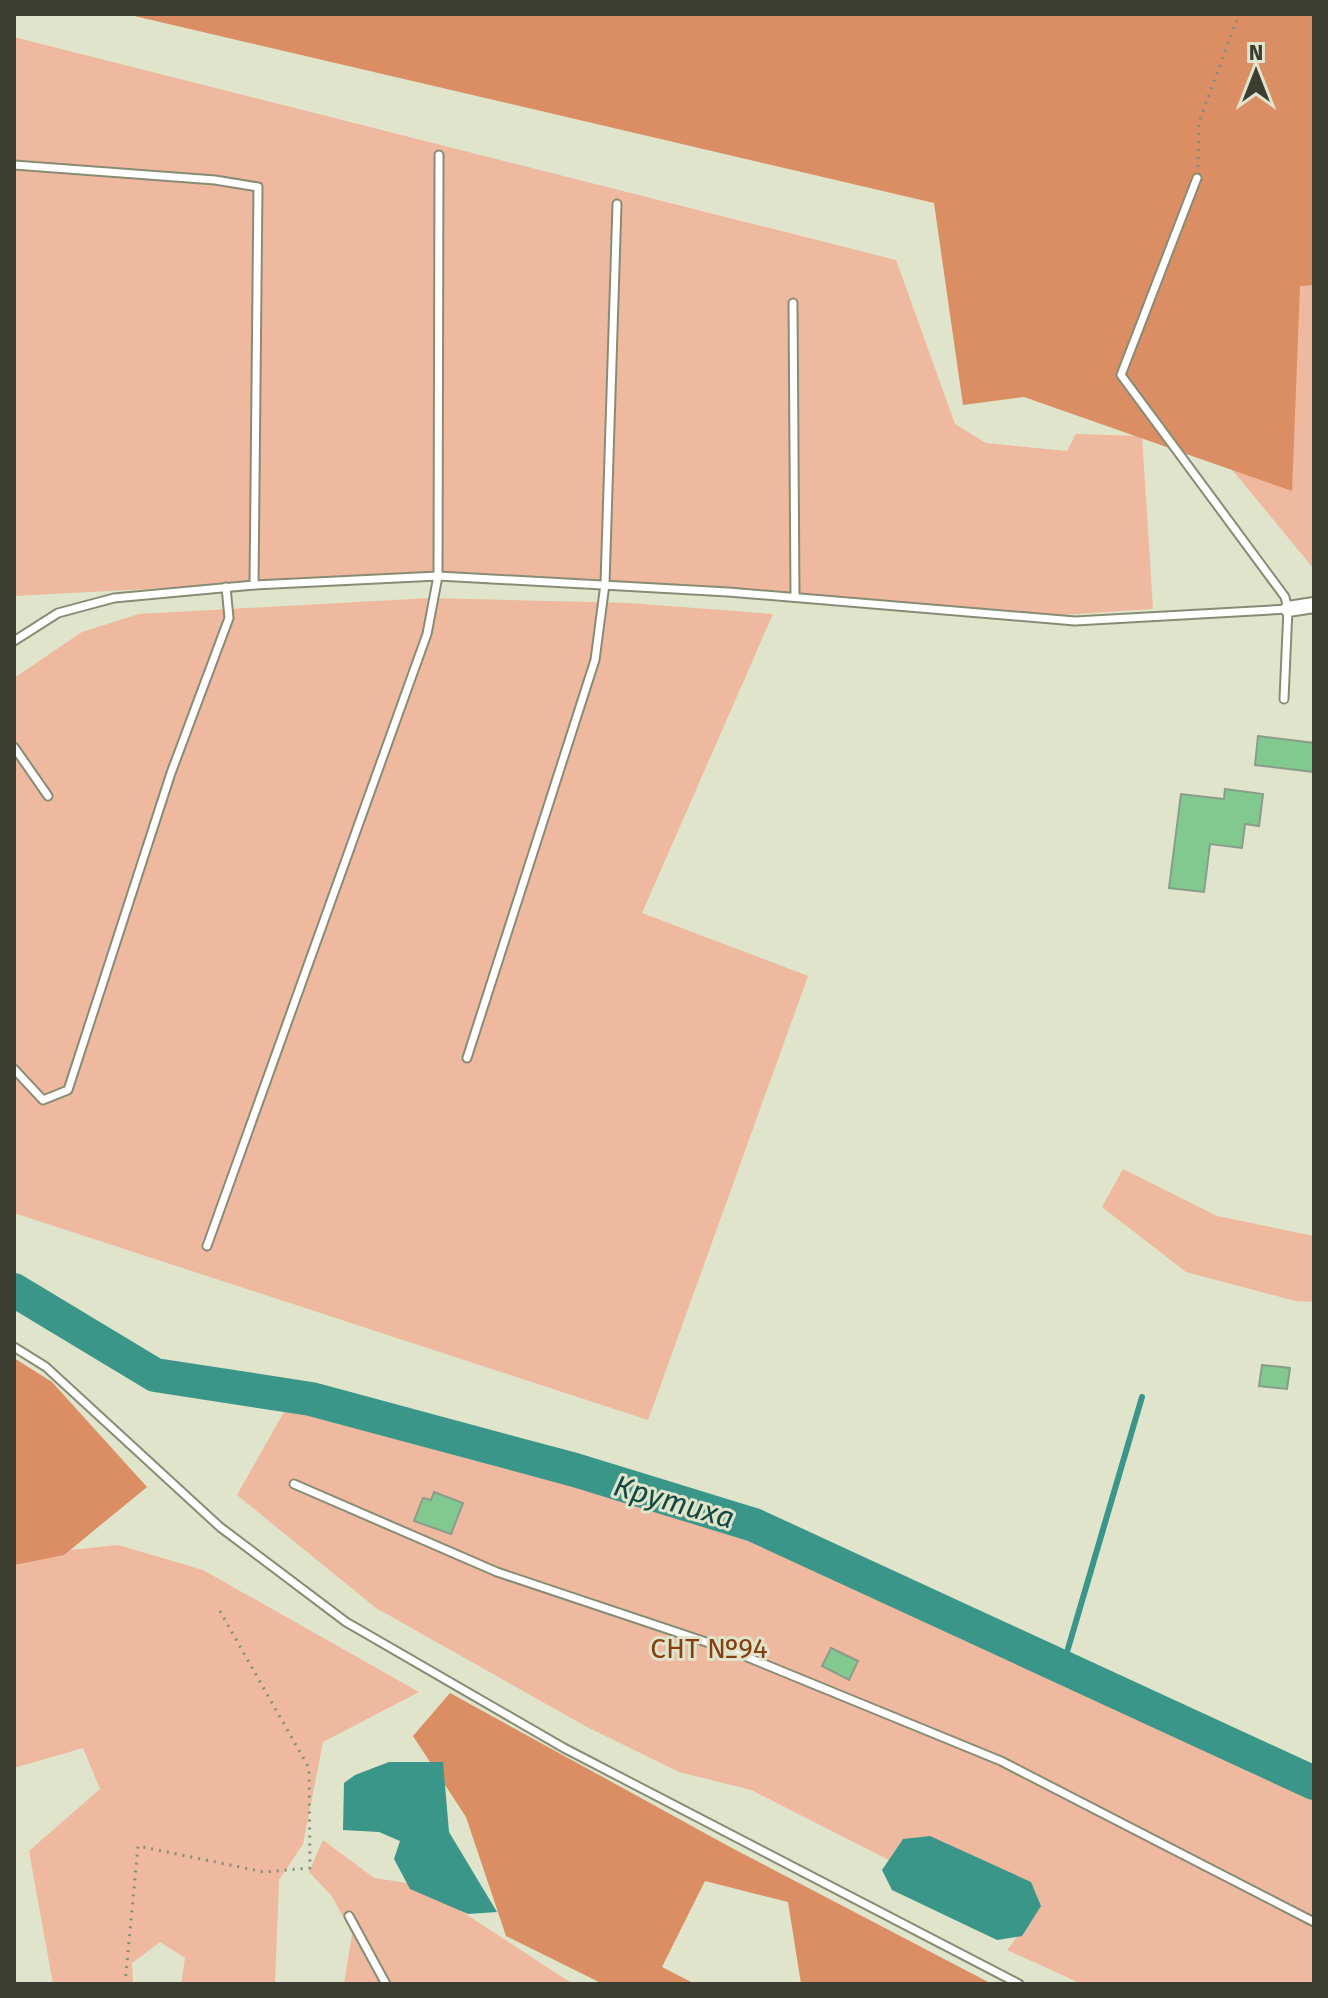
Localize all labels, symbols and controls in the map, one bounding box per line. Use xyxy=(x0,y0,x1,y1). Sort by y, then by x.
north arrow xyxy=(1216,32,1296,112)
text: N xyxy=(1249,39,1263,66)
water label: Крутиха xyxy=(610,1468,738,1536)
park label: СНТ №94 xyxy=(650,1632,768,1665)

